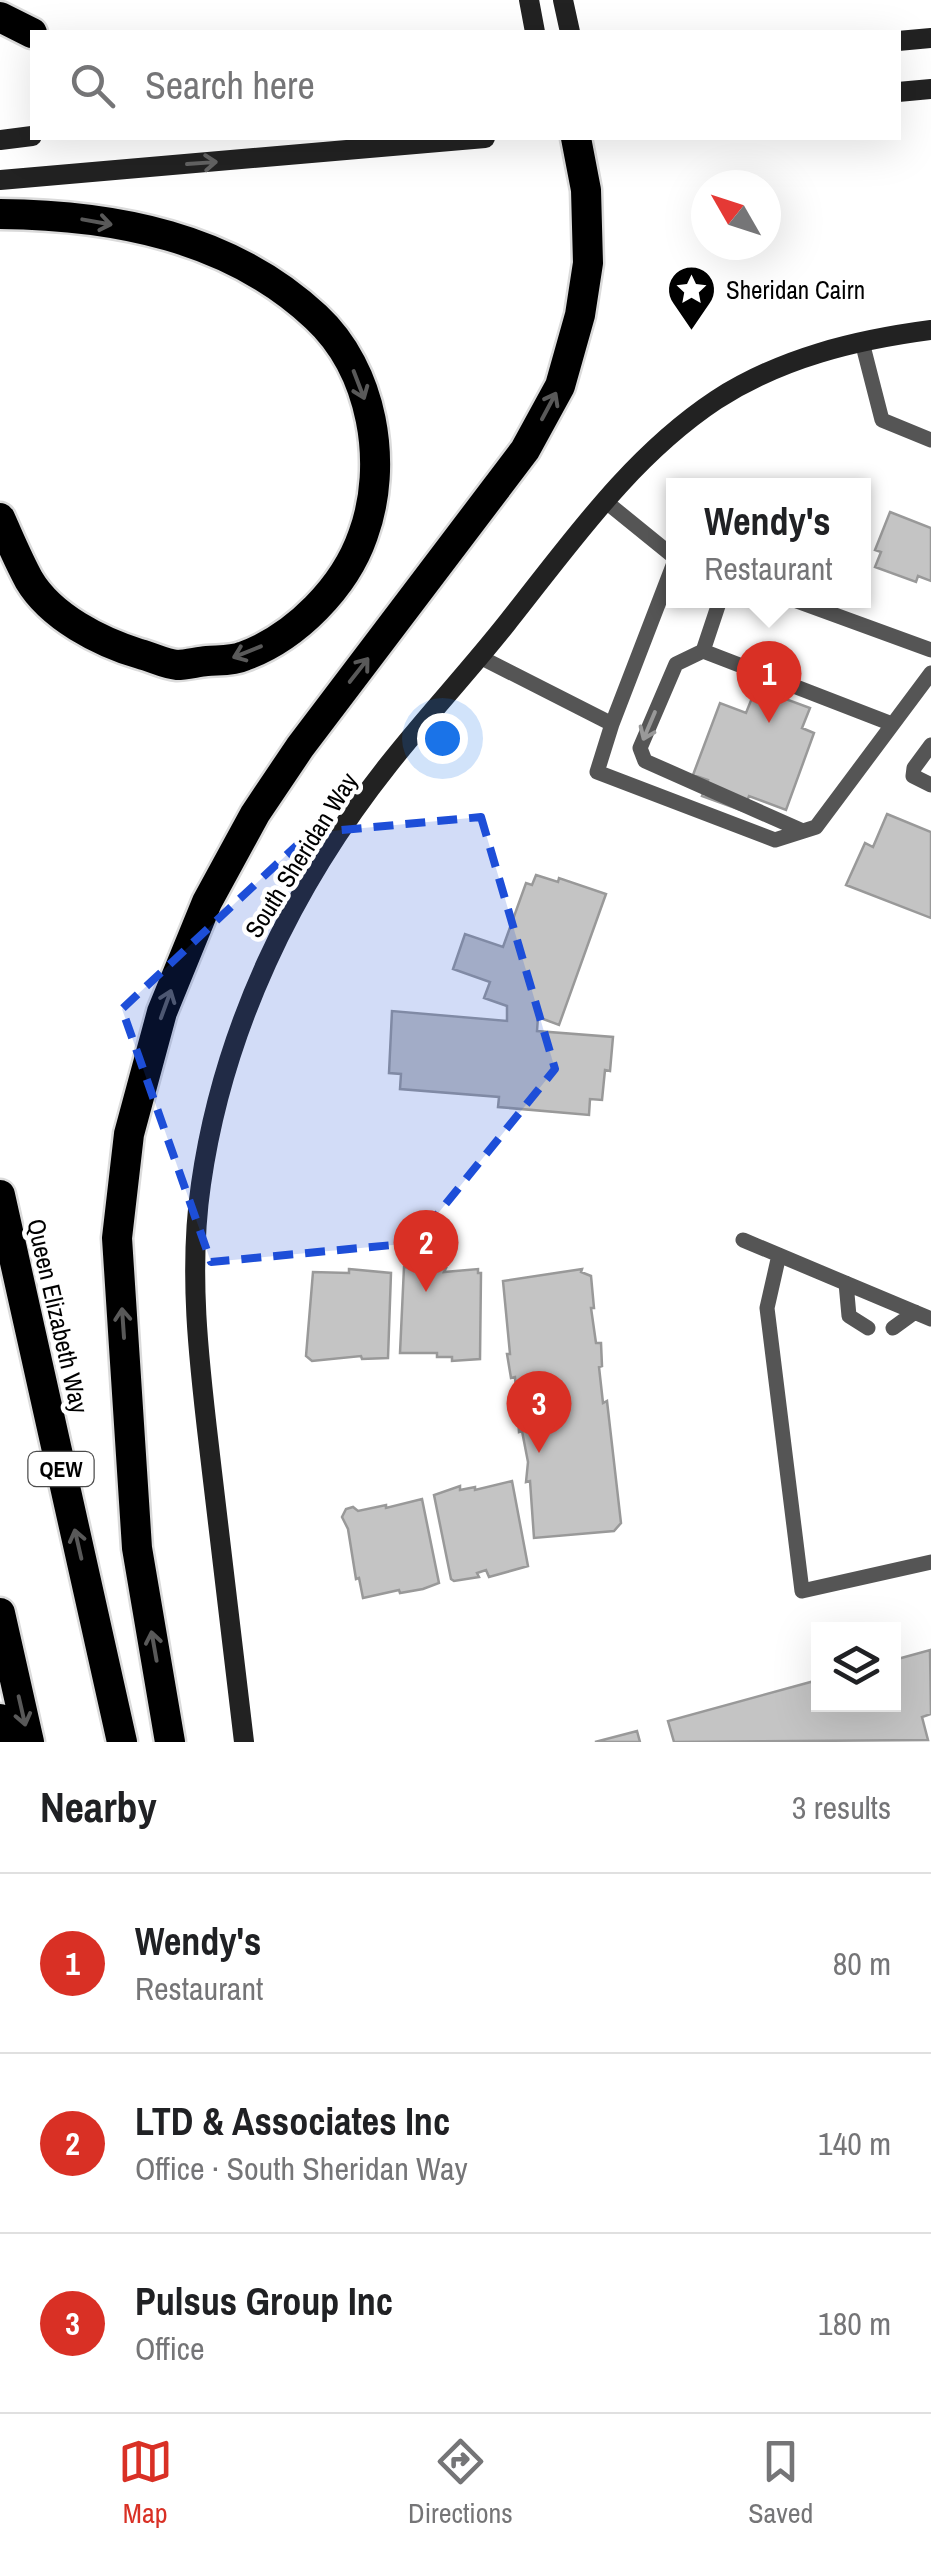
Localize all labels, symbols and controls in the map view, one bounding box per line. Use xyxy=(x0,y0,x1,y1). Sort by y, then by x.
search box xyxy=(30,30,901,140)
icon: search xyxy=(65,58,120,113)
text: Search here xyxy=(145,60,315,111)
one-way arrow xyxy=(185,153,217,172)
north arrow xyxy=(691,170,781,260)
one-way arrow xyxy=(80,213,113,232)
place icon: Sheridan Cairn xyxy=(665,264,717,332)
place label: Sheridan Cairn xyxy=(726,273,865,307)
one-way arrow xyxy=(351,369,369,400)
one-way arrow xyxy=(539,392,559,422)
popup xyxy=(666,478,871,608)
text: Wendy's xyxy=(704,496,831,547)
text: Restaurant xyxy=(704,547,833,590)
pin: 1 xyxy=(736,640,802,723)
one-way arrow xyxy=(232,645,263,663)
one-way arrow xyxy=(349,657,370,684)
one-way arrow xyxy=(639,710,657,741)
your location xyxy=(417,713,468,764)
street label: South Sheridan Way xyxy=(237,765,366,944)
one-way arrow xyxy=(158,989,176,1020)
pin: 2 xyxy=(394,1210,458,1292)
street label: Queen Elizabeth Way xyxy=(19,1215,97,1417)
one-way arrow xyxy=(113,1307,132,1339)
pin: 3 xyxy=(506,1370,572,1453)
road number: QEW xyxy=(28,1452,94,1486)
one-way arrow xyxy=(68,1529,86,1561)
map controls xyxy=(811,1622,901,1712)
button: layers xyxy=(811,1622,901,1712)
one-way arrow xyxy=(144,1630,163,1663)
one-way arrow xyxy=(14,1695,32,1727)
text: Nearby xyxy=(40,1779,157,1835)
text: 3 results xyxy=(792,1786,891,1829)
text: Wendy's xyxy=(135,1916,261,1967)
text: 1 xyxy=(65,1942,80,1985)
text: 80 m xyxy=(833,1942,891,1985)
text: Restaurant xyxy=(135,1967,263,2010)
text: LTD & Associates Inc xyxy=(135,2096,450,2147)
text: 2 xyxy=(65,2122,80,2165)
text: 140 m xyxy=(818,2122,891,2165)
text: Office · South Sheridan Way xyxy=(135,2147,468,2190)
text: Pulsus Group Inc xyxy=(135,2276,393,2327)
text: 3 xyxy=(65,2302,80,2345)
text: 180 m xyxy=(818,2302,891,2345)
text: Office xyxy=(135,2327,205,2370)
tab: Map xyxy=(118,2434,173,2532)
tab: Directions xyxy=(408,2434,513,2532)
tab: Saved xyxy=(748,2434,813,2532)

